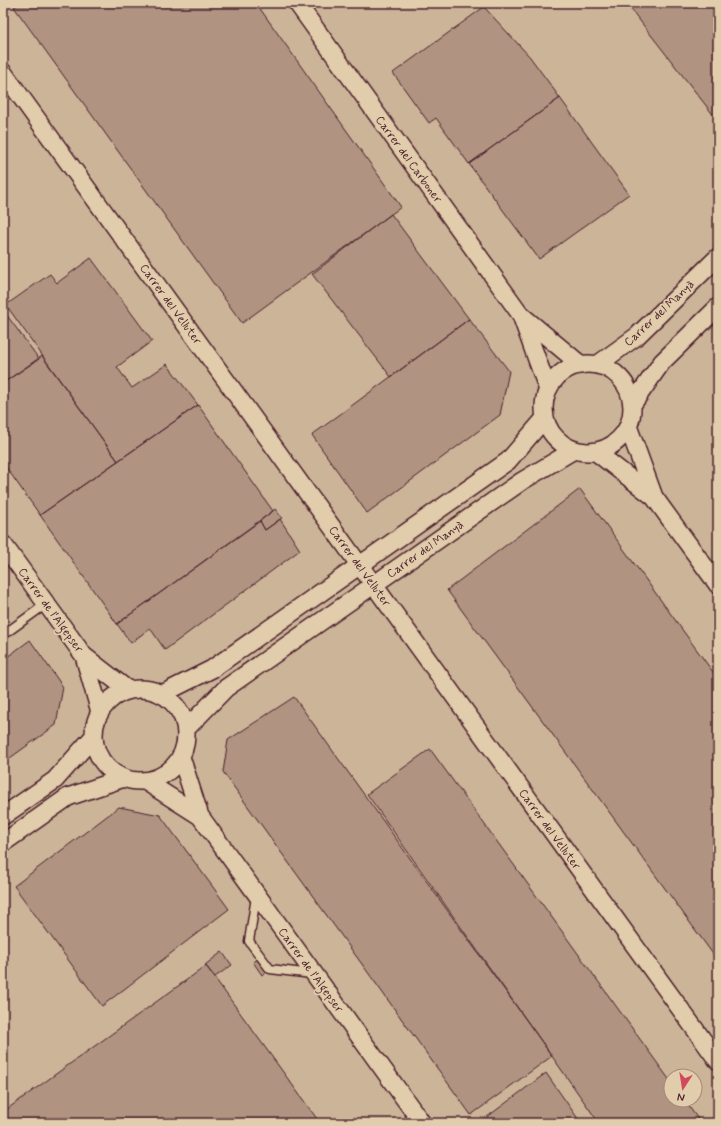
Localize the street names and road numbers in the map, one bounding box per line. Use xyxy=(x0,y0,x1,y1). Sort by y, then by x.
street label: Carrer del Carboner xyxy=(371,113,445,206)
street label: Carrer del Velluter xyxy=(135,261,205,348)
street label: Carrer del Manyà xyxy=(621,277,699,351)
street label: Carrer del Manyà xyxy=(384,517,468,582)
street label: Carrer del Velluter xyxy=(324,523,394,610)
street label: Carrer de l'Algepser xyxy=(13,565,86,657)
street label: Carrer del Velluter xyxy=(514,786,584,873)
street label: Carrer de l'Algepser xyxy=(273,925,346,1017)

